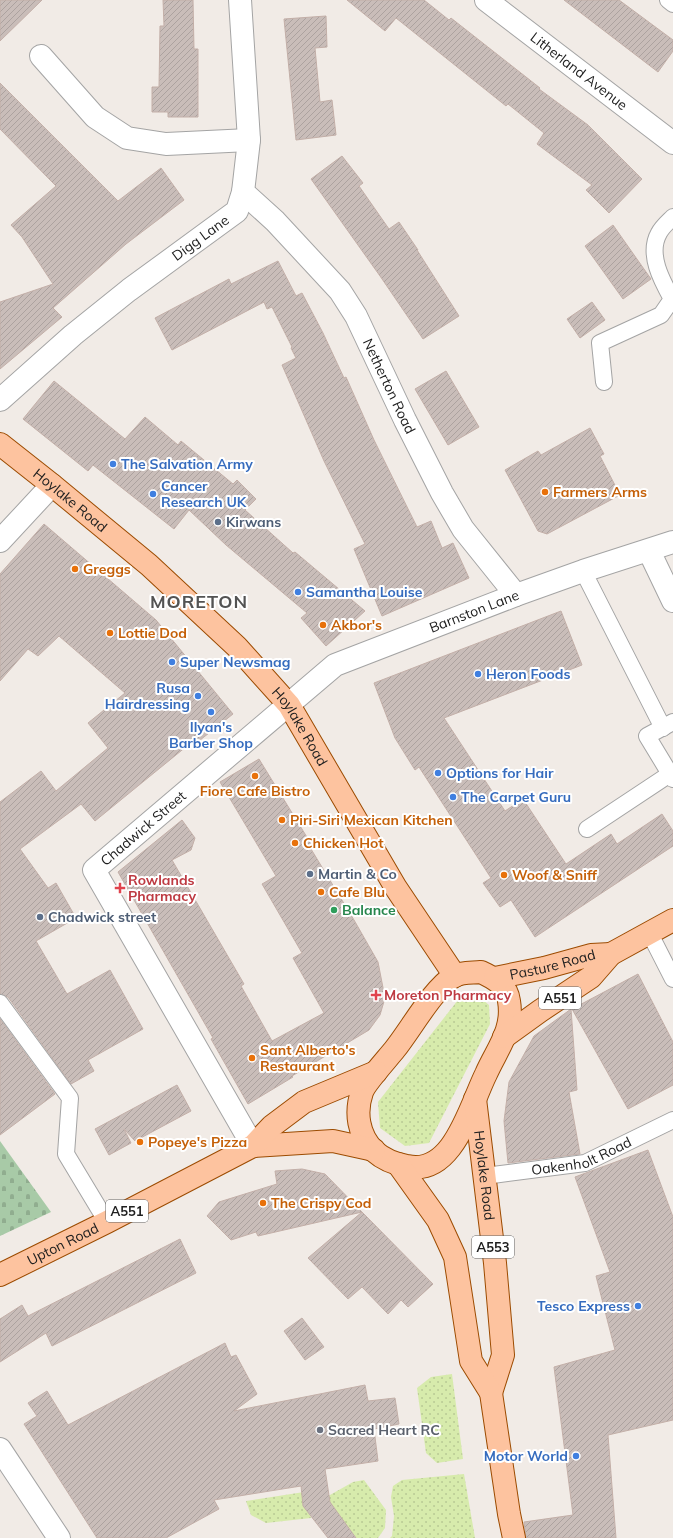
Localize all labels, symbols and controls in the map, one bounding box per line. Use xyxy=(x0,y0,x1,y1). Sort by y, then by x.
street label: Litherland Avenue xyxy=(527,28,631,114)
street label: Digg Lane xyxy=(168,211,232,265)
street label: Netherton Road xyxy=(359,336,420,437)
place label: The Salvation Army xyxy=(121,455,253,473)
marker: The Salvation Army xyxy=(108,459,118,469)
street label: Hoylake Road xyxy=(30,465,111,536)
place label: Cancer Research UK xyxy=(161,477,247,511)
place label: Farmers Arms xyxy=(553,483,647,501)
marker: Farmers Arms xyxy=(540,487,550,497)
marker: Cancer Research UK xyxy=(148,489,158,499)
place label: Kirwans xyxy=(226,513,281,531)
marker: Kirwans xyxy=(213,517,223,527)
place label: Greggs xyxy=(83,560,131,578)
marker: Greggs xyxy=(70,564,80,574)
place label: Samantha Louise xyxy=(306,583,423,601)
street label: Barnston Lane xyxy=(427,586,521,637)
marker: Samantha Louise xyxy=(293,587,303,597)
district label: MORETON xyxy=(150,590,248,613)
place label: Akbor's xyxy=(331,616,382,634)
marker: Akbor's xyxy=(318,620,328,630)
place label: Lottie Dod xyxy=(118,624,187,642)
marker: Lottie Dod xyxy=(105,628,115,638)
place label: Super Newsmag xyxy=(180,653,290,671)
marker: Super Newsmag xyxy=(167,657,177,667)
place label: Heron Foods xyxy=(486,665,571,683)
marker: Heron Foods xyxy=(473,669,483,679)
place label: Rusa Hairdressing xyxy=(105,679,190,713)
street label: Hoylake Road xyxy=(268,683,332,769)
marker: Rusa Hairdressing xyxy=(193,691,203,701)
marker: Ilyan's Barber Shop xyxy=(206,707,216,717)
place label: Ilyan's Barber Shop xyxy=(169,718,253,752)
place label: Options for Hair xyxy=(446,764,554,782)
marker: Options for Hair xyxy=(433,768,443,778)
marker: Fiore Cafe Bistro xyxy=(250,771,260,781)
place label: Fiore Cafe Bistro xyxy=(200,782,310,800)
street label: Chadwick Street xyxy=(97,787,190,870)
place label: The Carpet Guru xyxy=(461,788,571,806)
marker: The Carpet Guru xyxy=(448,792,458,802)
place label: Piri-Siri Mexican Kitchen xyxy=(290,811,453,829)
marker: Piri-Siri Mexican Kitchen xyxy=(277,815,287,825)
place label: Chicken Hot xyxy=(303,834,384,852)
marker: Chicken Hot xyxy=(290,838,300,848)
place label: Martin & Co xyxy=(318,865,397,883)
place label: Woof & Sniff xyxy=(512,866,598,884)
marker: Martin & Co xyxy=(305,869,315,879)
marker: Woof & Sniff xyxy=(499,870,509,880)
place label: Rowlands Pharmacy xyxy=(128,871,196,905)
marker: Rowlands Pharmacy xyxy=(115,883,125,893)
place label: Cafe Blu xyxy=(329,883,385,901)
marker: Cafe Blu xyxy=(316,887,326,897)
place label: Balance xyxy=(342,901,396,919)
marker: Balance xyxy=(329,905,339,915)
place label: Chadwick street xyxy=(48,908,157,926)
marker: Chadwick street xyxy=(35,912,45,922)
street label: Pasture Road xyxy=(508,945,597,984)
place label: Moreton Pharmacy xyxy=(384,986,512,1004)
road number: A551 xyxy=(539,987,581,1009)
marker: Moreton Pharmacy xyxy=(371,990,381,1000)
place label: Sant Alberto's Restaurant xyxy=(260,1041,356,1075)
marker: Sant Alberto's Restaurant xyxy=(247,1053,257,1063)
street label: Hoylake Road xyxy=(470,1129,499,1221)
place label: Popeye's Pizza xyxy=(148,1133,247,1151)
street label: Oakenholt Road xyxy=(530,1133,634,1179)
marker: Popeye's Pizza xyxy=(135,1137,145,1147)
place label: The Crispy Cod xyxy=(271,1194,371,1212)
marker: The Crispy Cod xyxy=(258,1198,268,1208)
road number: A551 xyxy=(106,1200,148,1222)
street label: Upton Road xyxy=(24,1219,102,1269)
road number: A553 xyxy=(472,1236,514,1258)
place label: Tesco Express xyxy=(537,1297,630,1315)
marker: Tesco Express xyxy=(633,1301,643,1311)
place label: Sacred Heart RC xyxy=(328,1421,440,1439)
marker: Sacred Heart RC xyxy=(315,1425,325,1435)
place label: Motor World xyxy=(484,1447,568,1465)
marker: Motor World xyxy=(571,1451,581,1461)

